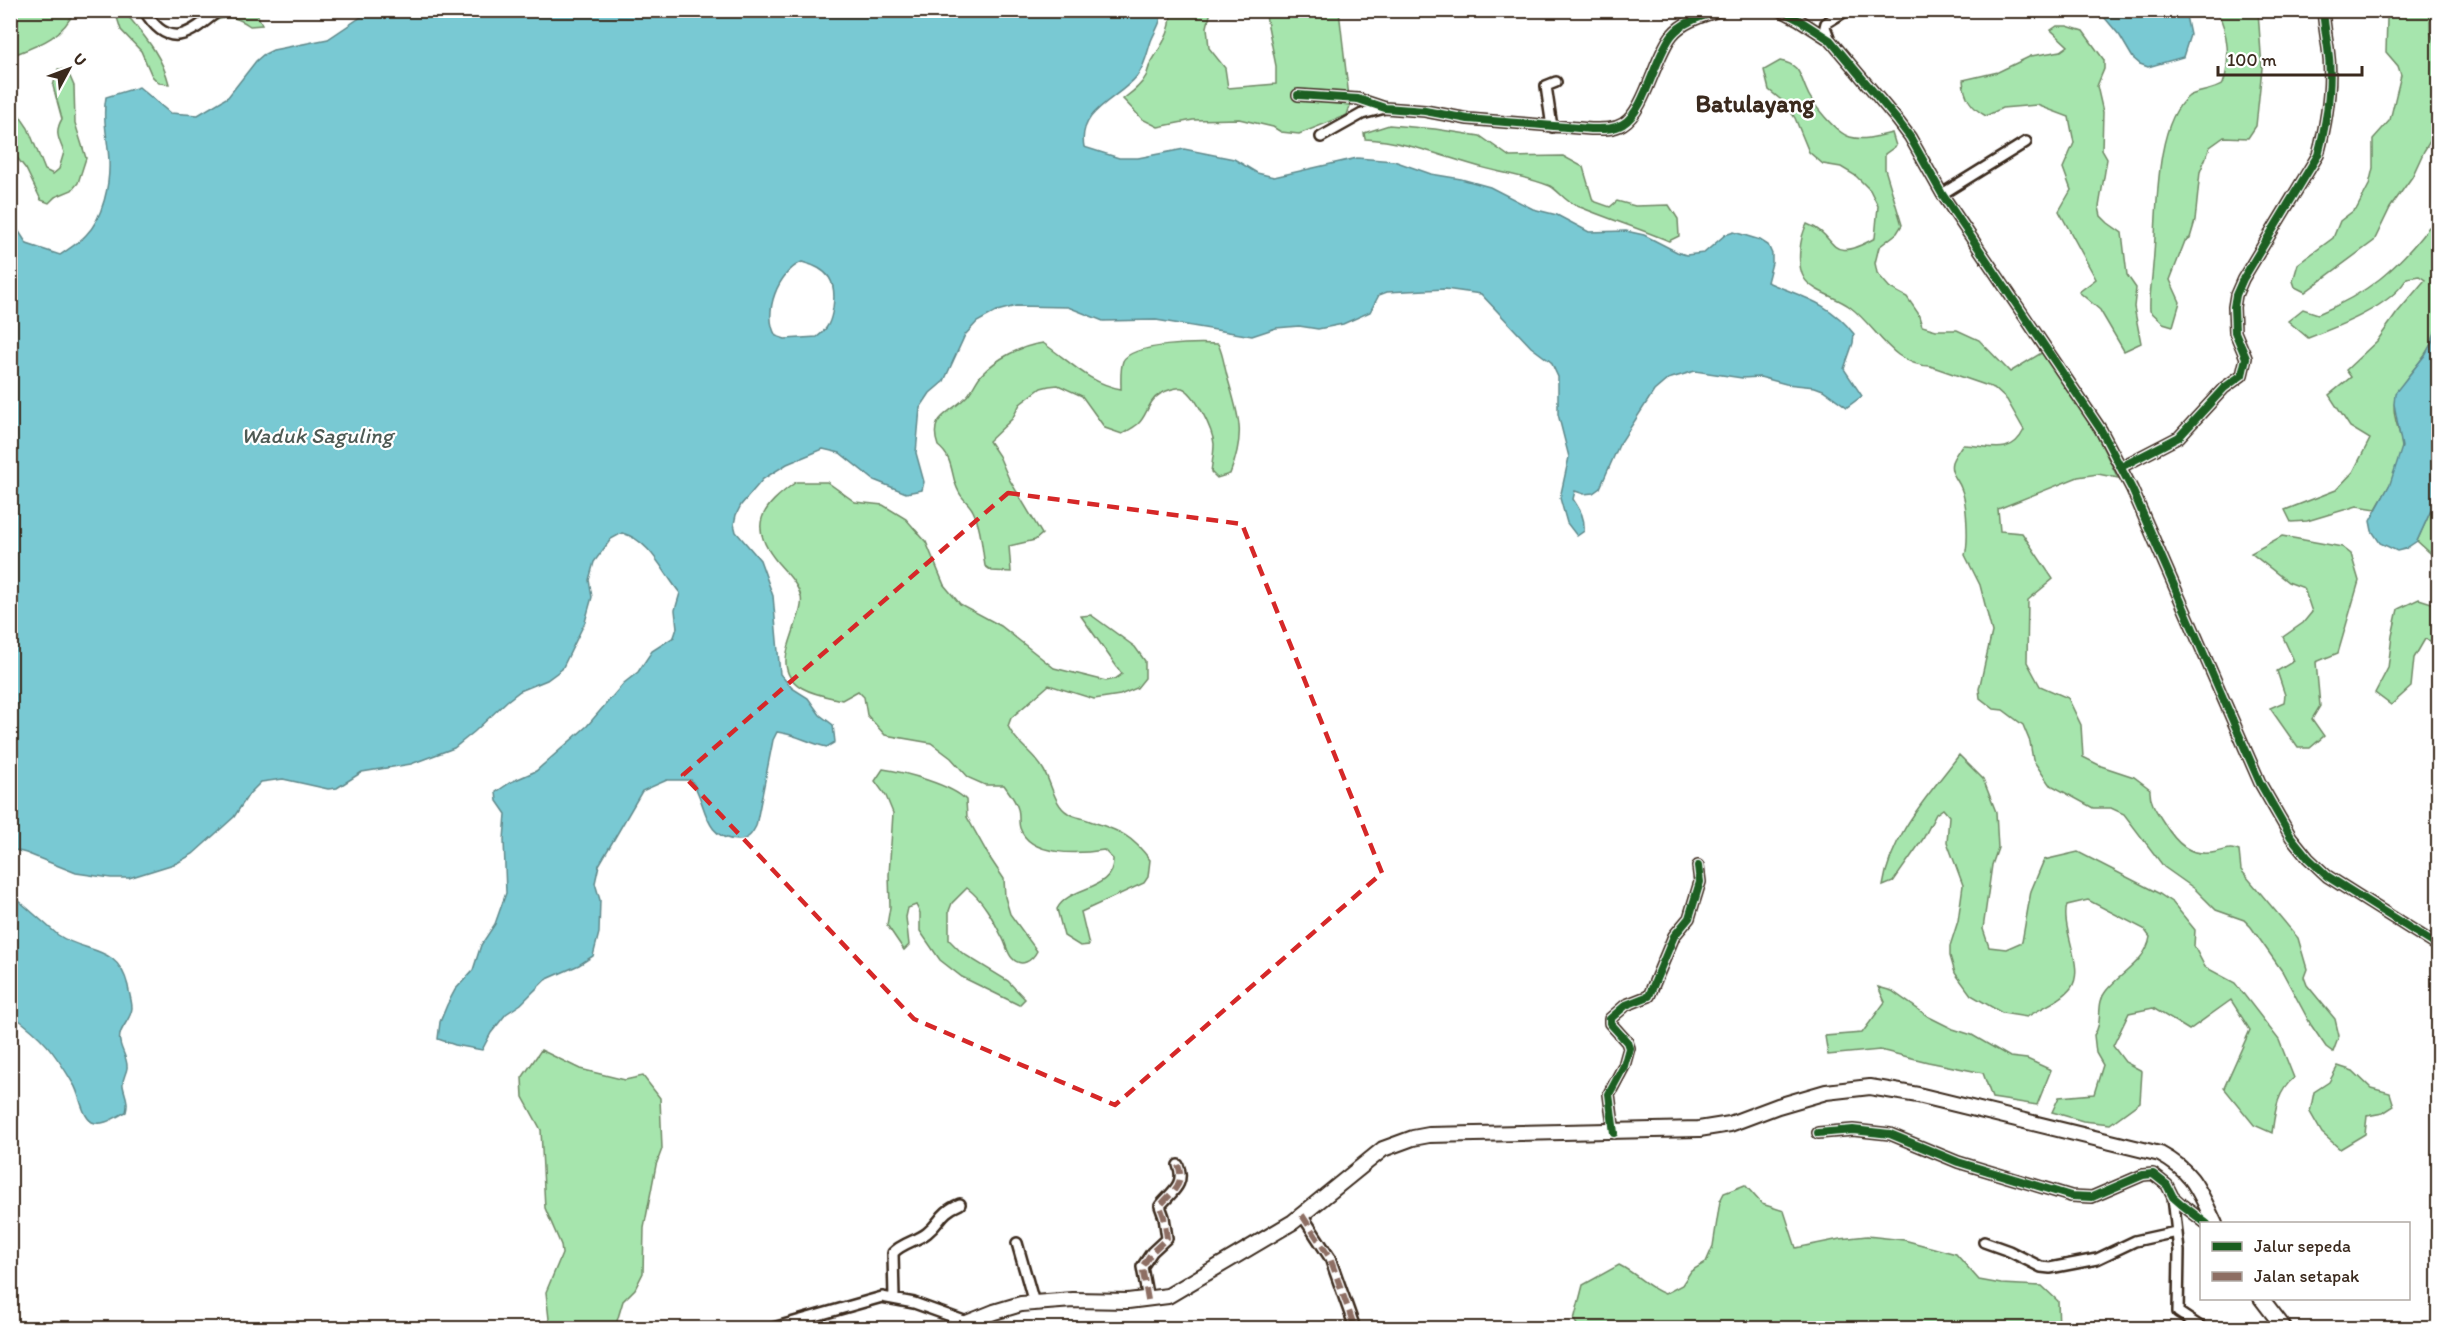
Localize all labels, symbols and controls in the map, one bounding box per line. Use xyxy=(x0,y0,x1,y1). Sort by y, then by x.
north arrow xyxy=(39,39,99,99)
scale bar xyxy=(2218,39,2362,77)
text: U xyxy=(69,49,91,70)
text: 100 m xyxy=(2227,49,2277,71)
district label: Batulayang xyxy=(1696,89,1815,119)
water label: Waduk Saguling xyxy=(241,422,396,449)
legend xyxy=(2200,1222,2410,1300)
text: Jalur sepeda xyxy=(2254,1235,2351,1257)
text: Jalan setapak xyxy=(2254,1265,2360,1287)

